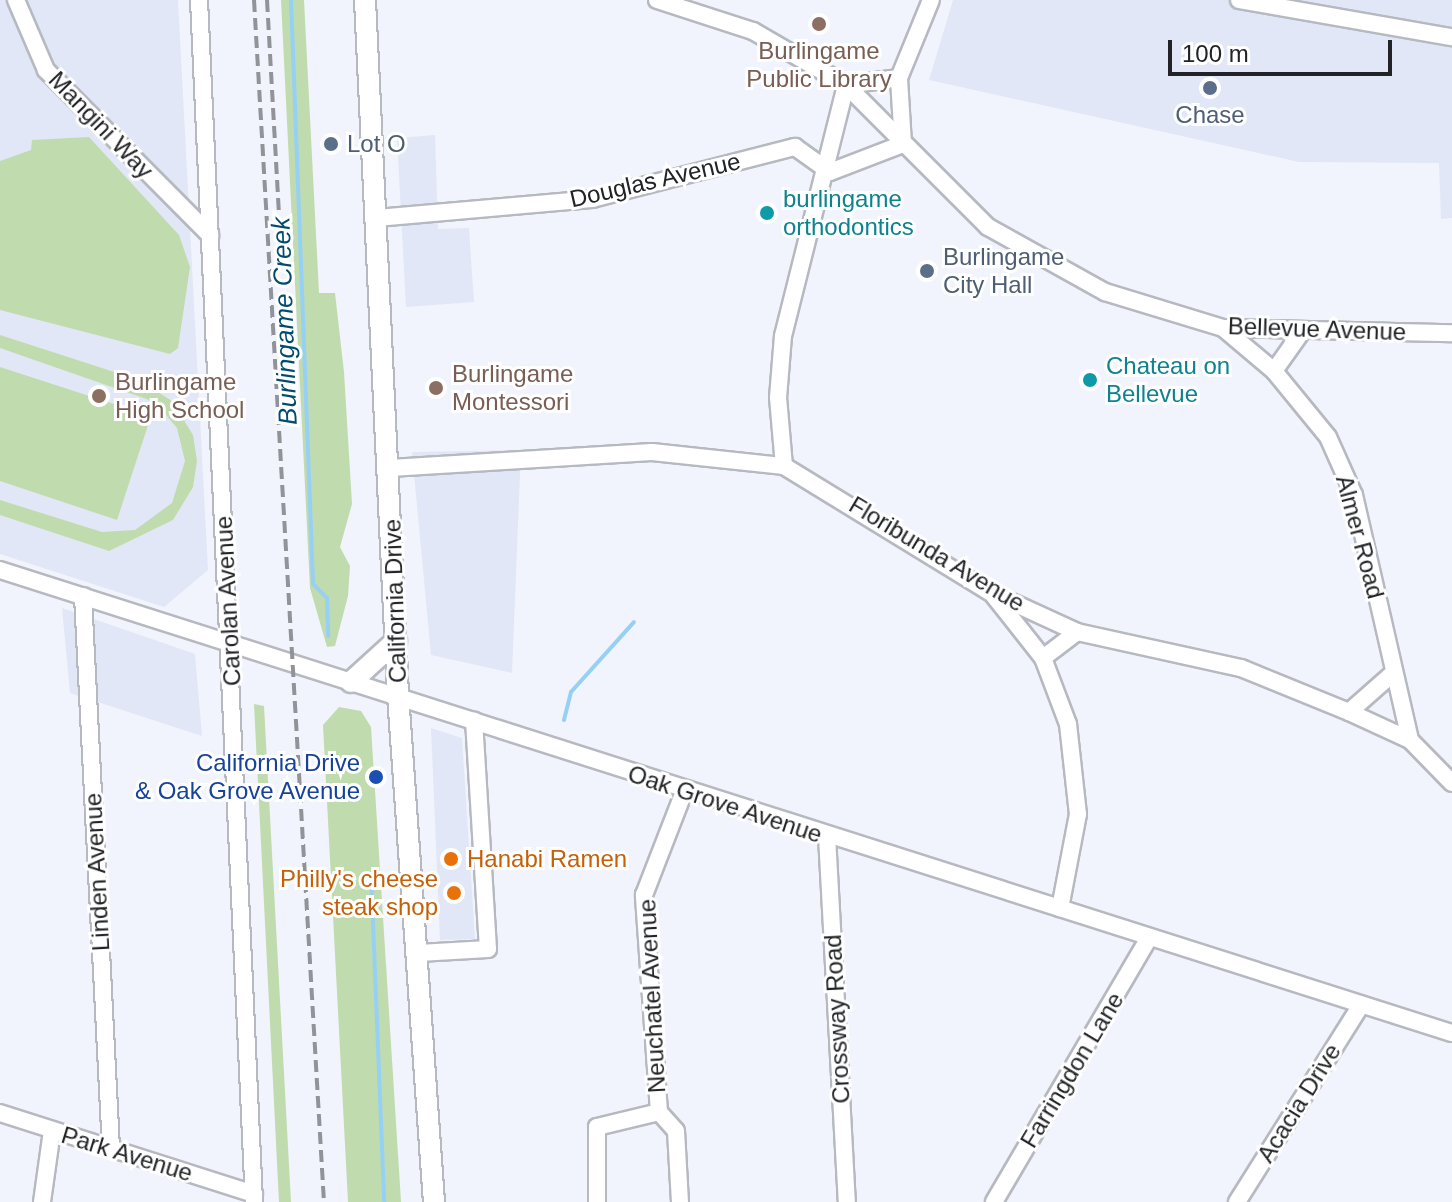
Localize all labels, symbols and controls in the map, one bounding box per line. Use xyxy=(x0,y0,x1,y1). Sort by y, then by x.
marker: Burlingame Public Library xyxy=(810,15,828,33)
scale bar xyxy=(1172,24,1396,74)
place label: Burlingame Public Library xyxy=(746,37,892,93)
text: 100 m xyxy=(1182,40,1249,67)
street label: Mangini Way xyxy=(43,65,159,185)
marker: Chase xyxy=(1201,79,1219,97)
place label: Chase xyxy=(1175,101,1245,129)
place label: Lot O xyxy=(347,130,406,158)
marker: Lot O xyxy=(322,135,340,153)
street label: Douglas Avenue xyxy=(566,146,744,214)
place label: burlingame orthodontics xyxy=(783,185,914,241)
marker: burlingame orthodontics xyxy=(758,204,776,222)
water label: Burlingame Creek xyxy=(266,216,304,426)
place label: Burlingame City Hall xyxy=(943,243,1064,299)
marker: Burlingame City Hall xyxy=(918,262,936,280)
street label: Bellevue Avenue xyxy=(1227,311,1407,347)
place label: Chateau on Bellevue xyxy=(1106,352,1230,408)
place label: Burlingame Montessori xyxy=(452,360,573,416)
place label: Burlingame High School xyxy=(115,368,244,424)
marker: Chateau on Bellevue xyxy=(1081,371,1099,389)
marker: Burlingame Montessori xyxy=(427,379,445,397)
marker: Burlingame High School xyxy=(90,387,108,405)
street label: Almer Road xyxy=(1330,472,1390,602)
street label: Floribunda Avenue xyxy=(843,490,1031,618)
street label: Carolan Avenue xyxy=(209,515,247,687)
street label: California Drive xyxy=(378,519,412,683)
place label: California Drive & Oak Grove Avenue xyxy=(134,749,360,805)
street label: Oak Grove Avenue xyxy=(624,759,826,849)
marker: California Drive & Oak Grove Avenue xyxy=(367,768,385,786)
street label: Linden Avenue xyxy=(78,792,116,952)
place label: Hanabi Ramen xyxy=(467,845,627,873)
marker: Hanabi Ramen xyxy=(442,850,460,868)
place label: Philly's cheese steak shop xyxy=(280,865,438,921)
marker: Philly's cheese steak shop xyxy=(445,884,463,902)
street label: Neuchatel Avenue xyxy=(632,898,672,1094)
street label: Crossway Road xyxy=(818,934,856,1104)
street label: Farringdon Lane xyxy=(1014,987,1130,1153)
street label: Acacia Drive xyxy=(1251,1038,1347,1168)
street label: Park Avenue xyxy=(57,1120,197,1188)

